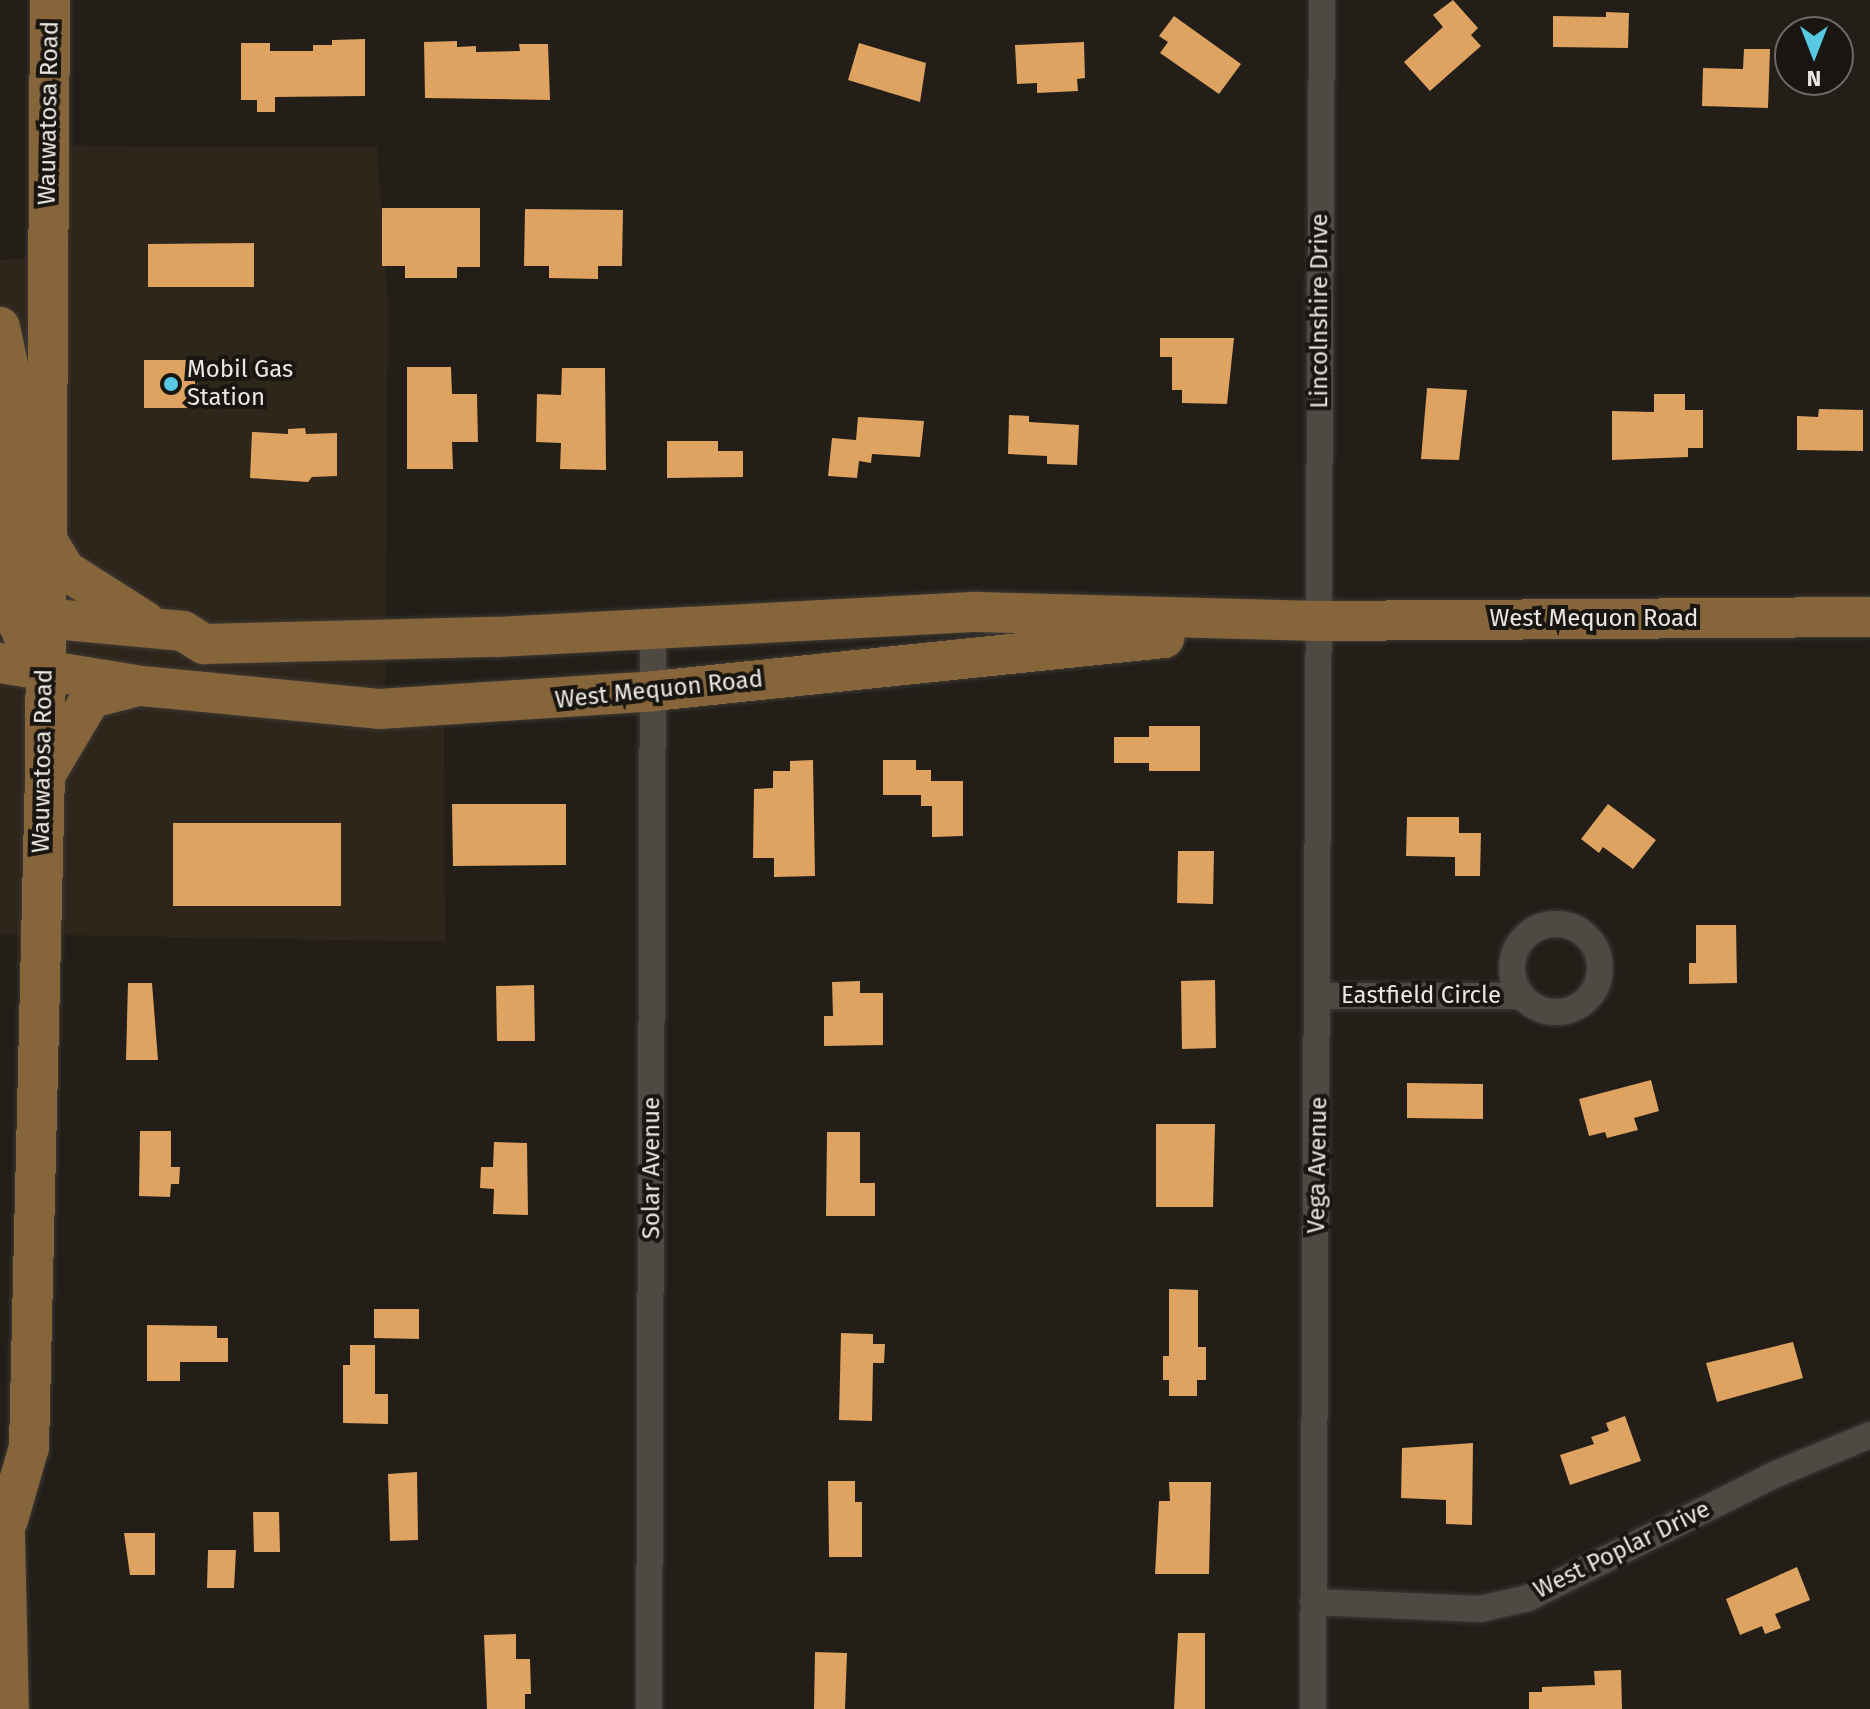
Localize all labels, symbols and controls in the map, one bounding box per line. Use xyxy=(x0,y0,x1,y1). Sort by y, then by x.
north arrow xyxy=(1774,16,1854,96)
street label: Wauwatosa Road xyxy=(33,21,65,205)
text: N xyxy=(1807,65,1821,92)
street label: Lincolnshire Drive xyxy=(1306,213,1334,409)
place label: Mobil Gas Station xyxy=(187,356,293,412)
marker: Mobil Gas Station xyxy=(162,375,180,393)
street label: West Mequon Road xyxy=(1490,605,1698,633)
street label: West Mequon Road xyxy=(554,665,764,715)
street label: Wauwatosa Road xyxy=(27,669,59,853)
street label: Eastfield Circle xyxy=(1341,982,1501,1010)
street label: Vega Avenue xyxy=(1302,1096,1334,1234)
street label: Solar Avenue xyxy=(638,1097,666,1239)
street label: West Poplar Drive xyxy=(1529,1495,1715,1605)

